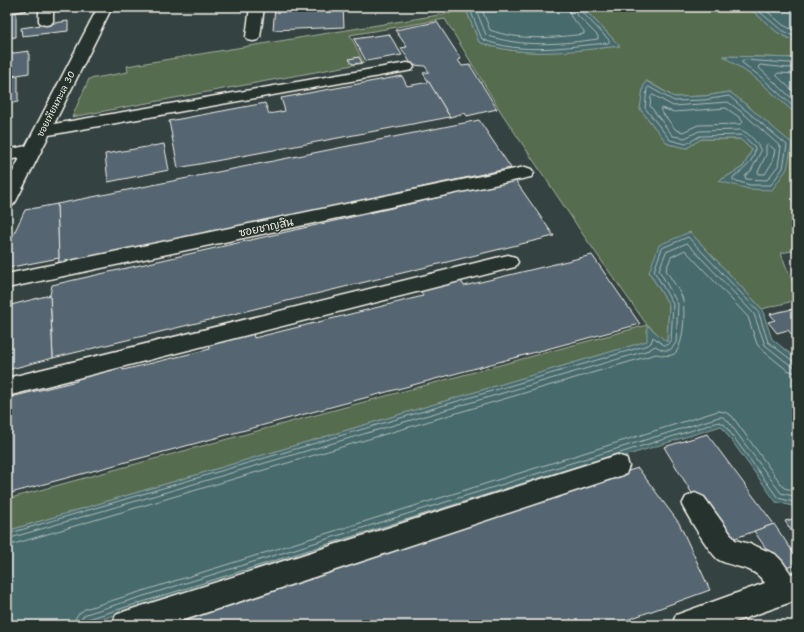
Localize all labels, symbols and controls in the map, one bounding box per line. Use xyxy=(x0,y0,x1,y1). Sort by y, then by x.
street label: ซอยเทียนทะเล 30 xyxy=(34,69,78,139)
street label: ซอยชาญสิน xyxy=(237,214,295,241)

